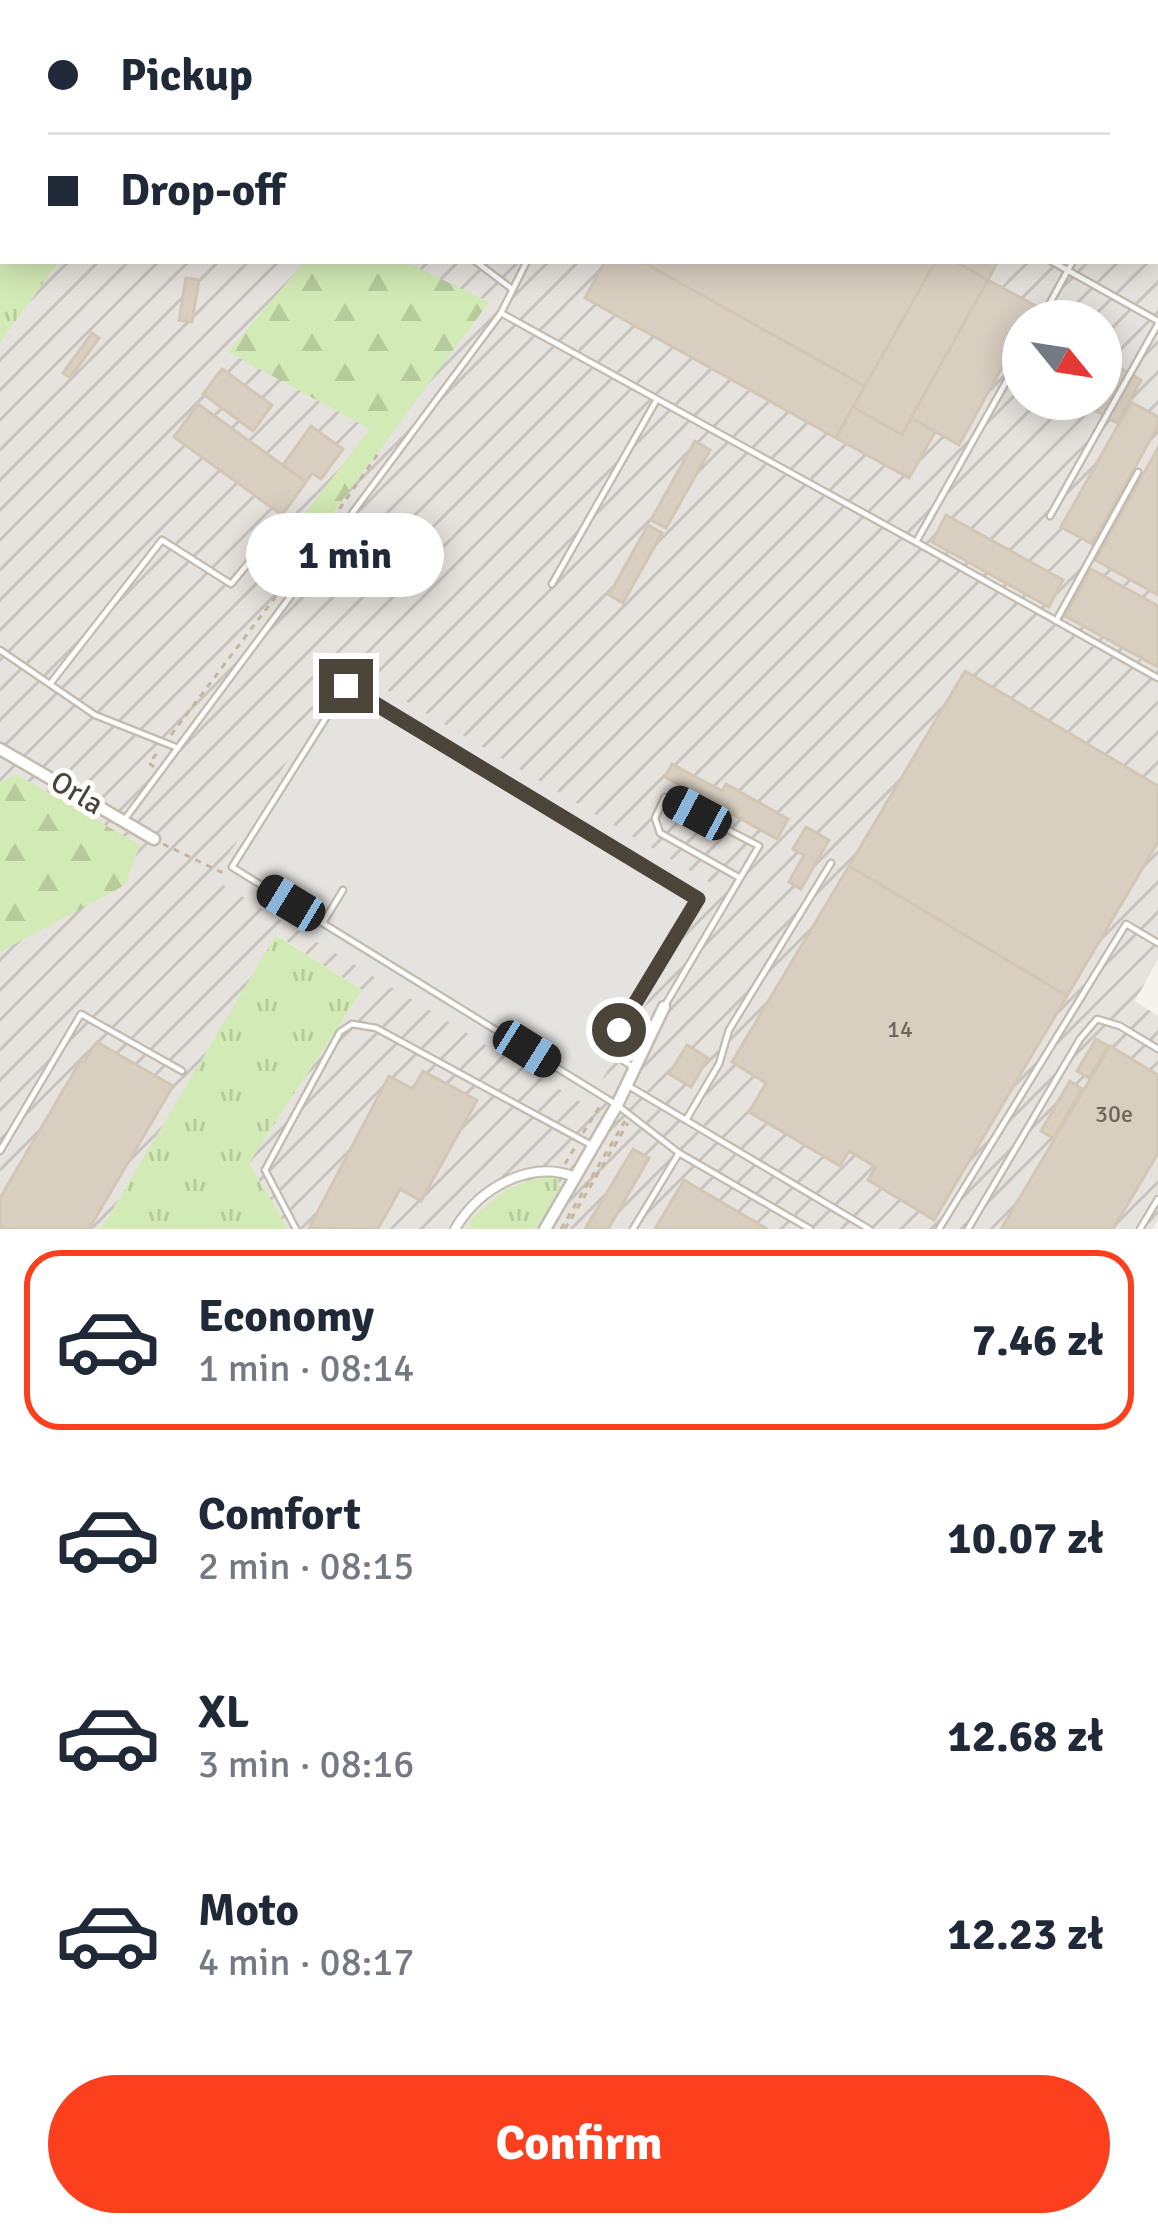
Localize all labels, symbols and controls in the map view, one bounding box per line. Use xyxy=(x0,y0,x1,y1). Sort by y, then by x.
text: Pickup xyxy=(120,48,253,103)
text: Drop-off xyxy=(120,163,285,218)
north arrow xyxy=(1002,300,1122,420)
map controls xyxy=(1002,300,1122,420)
callout: 1 min xyxy=(247,512,445,596)
text: 1 min xyxy=(298,531,392,579)
route end xyxy=(319,659,373,713)
street label: Orla xyxy=(44,763,110,823)
car xyxy=(657,780,737,846)
car xyxy=(251,869,331,937)
route start xyxy=(592,1003,646,1057)
house number: 14 xyxy=(887,1014,913,1044)
car xyxy=(487,1015,567,1083)
house number: 30e xyxy=(1095,1099,1133,1129)
icon: car xyxy=(54,1286,162,1394)
text: Economy xyxy=(198,1289,374,1344)
text: 7.46 zł xyxy=(972,1313,1104,1368)
text: 1 min · 08:14 xyxy=(198,1344,414,1392)
icon: car xyxy=(54,1484,162,1592)
text: Comfort xyxy=(198,1487,361,1542)
text: 10.07 zł xyxy=(947,1511,1104,1566)
text: 2 min · 08:15 xyxy=(198,1542,414,1590)
icon: car xyxy=(54,1682,162,1790)
text: XL xyxy=(198,1685,249,1740)
text: 12.68 zł xyxy=(947,1709,1104,1764)
text: 3 min · 08:16 xyxy=(198,1740,414,1788)
icon: car xyxy=(54,1880,162,1988)
text: Moto xyxy=(198,1883,299,1938)
text: 12.23 zł xyxy=(947,1907,1104,1962)
text: 4 min · 08:17 xyxy=(198,1938,414,1986)
button: Confirm xyxy=(48,2075,1110,2213)

